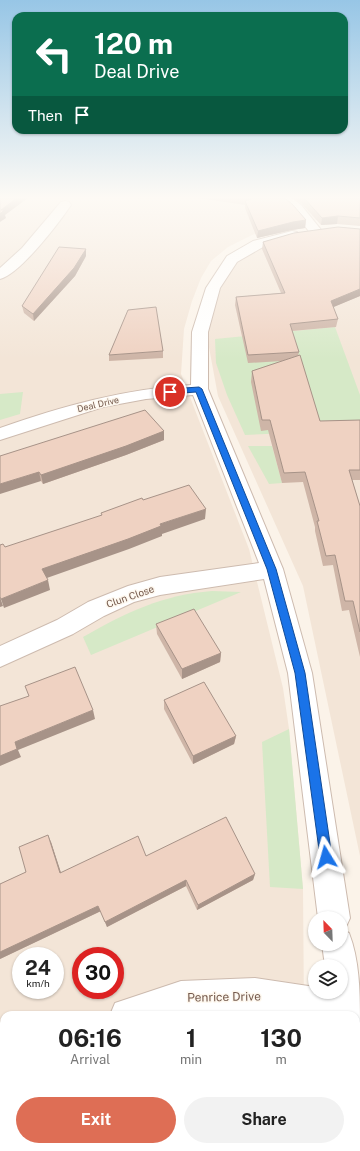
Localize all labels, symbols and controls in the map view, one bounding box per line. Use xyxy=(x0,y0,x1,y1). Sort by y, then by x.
text: 120 m xyxy=(94,27,173,60)
icon: left xyxy=(28,28,80,80)
text: Deal Drive xyxy=(94,61,179,82)
icon: arrive xyxy=(71,104,93,126)
text: Then xyxy=(28,107,63,124)
pin xyxy=(153,375,187,409)
icon: arrive xyxy=(159,381,181,403)
street label: Deal Drive xyxy=(76,394,120,414)
street label: Clun Close xyxy=(104,582,156,610)
position arrow xyxy=(305,836,347,878)
north arrow xyxy=(308,911,348,951)
map controls xyxy=(308,911,348,999)
speed limit sign: 30 xyxy=(72,947,124,999)
text: 24 xyxy=(25,956,51,980)
button: layers xyxy=(308,959,348,999)
text: km/h xyxy=(26,977,50,989)
street label: Penrice Drive xyxy=(187,989,261,1005)
text: 06:16 xyxy=(58,1024,122,1052)
text: 1 xyxy=(186,1024,196,1052)
text: 130 xyxy=(260,1024,302,1052)
text: Arrival xyxy=(70,1052,110,1067)
text: min xyxy=(180,1052,202,1067)
text: m xyxy=(275,1052,287,1067)
button: Exit xyxy=(16,1097,176,1143)
button: Share xyxy=(184,1097,344,1143)

